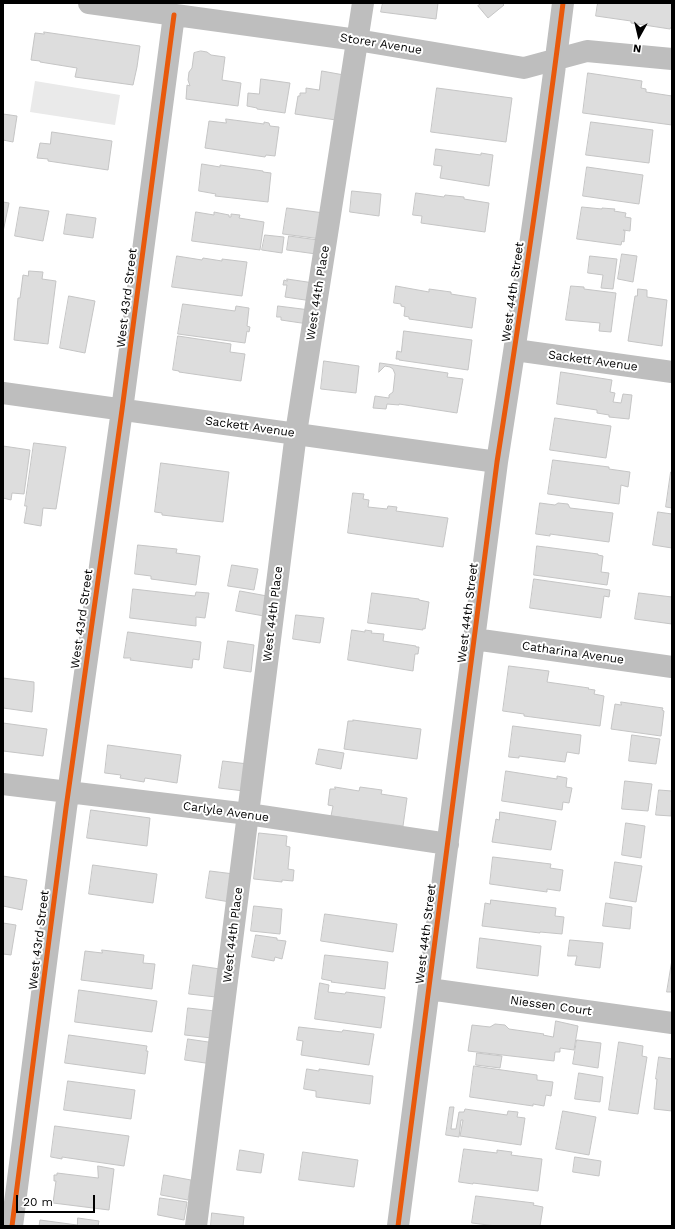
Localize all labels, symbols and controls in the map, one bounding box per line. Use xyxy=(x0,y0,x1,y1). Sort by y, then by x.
north arrow xyxy=(619,16,659,56)
street label: Storer Avenue xyxy=(339,30,423,58)
text: N xyxy=(632,41,642,55)
street label: West 44th Street xyxy=(499,241,527,343)
street label: West 44th Place xyxy=(303,244,333,342)
street label: West 43rd Street xyxy=(114,247,140,349)
street label: Sackett Avenue xyxy=(547,348,639,374)
street label: Sackett Avenue xyxy=(204,414,296,440)
street label: West 44th Street xyxy=(455,562,481,664)
street label: West 44th Place xyxy=(260,565,286,663)
street label: West 43rd Street xyxy=(68,568,96,670)
street label: Catharina Avenue xyxy=(521,639,625,667)
street label: Carlyle Avenue xyxy=(182,799,270,825)
street label: West 44th Street xyxy=(413,883,439,985)
street label: West 44th Place xyxy=(220,886,246,984)
street label: West 43rd Street xyxy=(26,889,52,991)
street label: Niessen Court xyxy=(509,993,593,1019)
scale bar xyxy=(18,1187,97,1213)
text: 20 m xyxy=(23,1195,53,1209)

